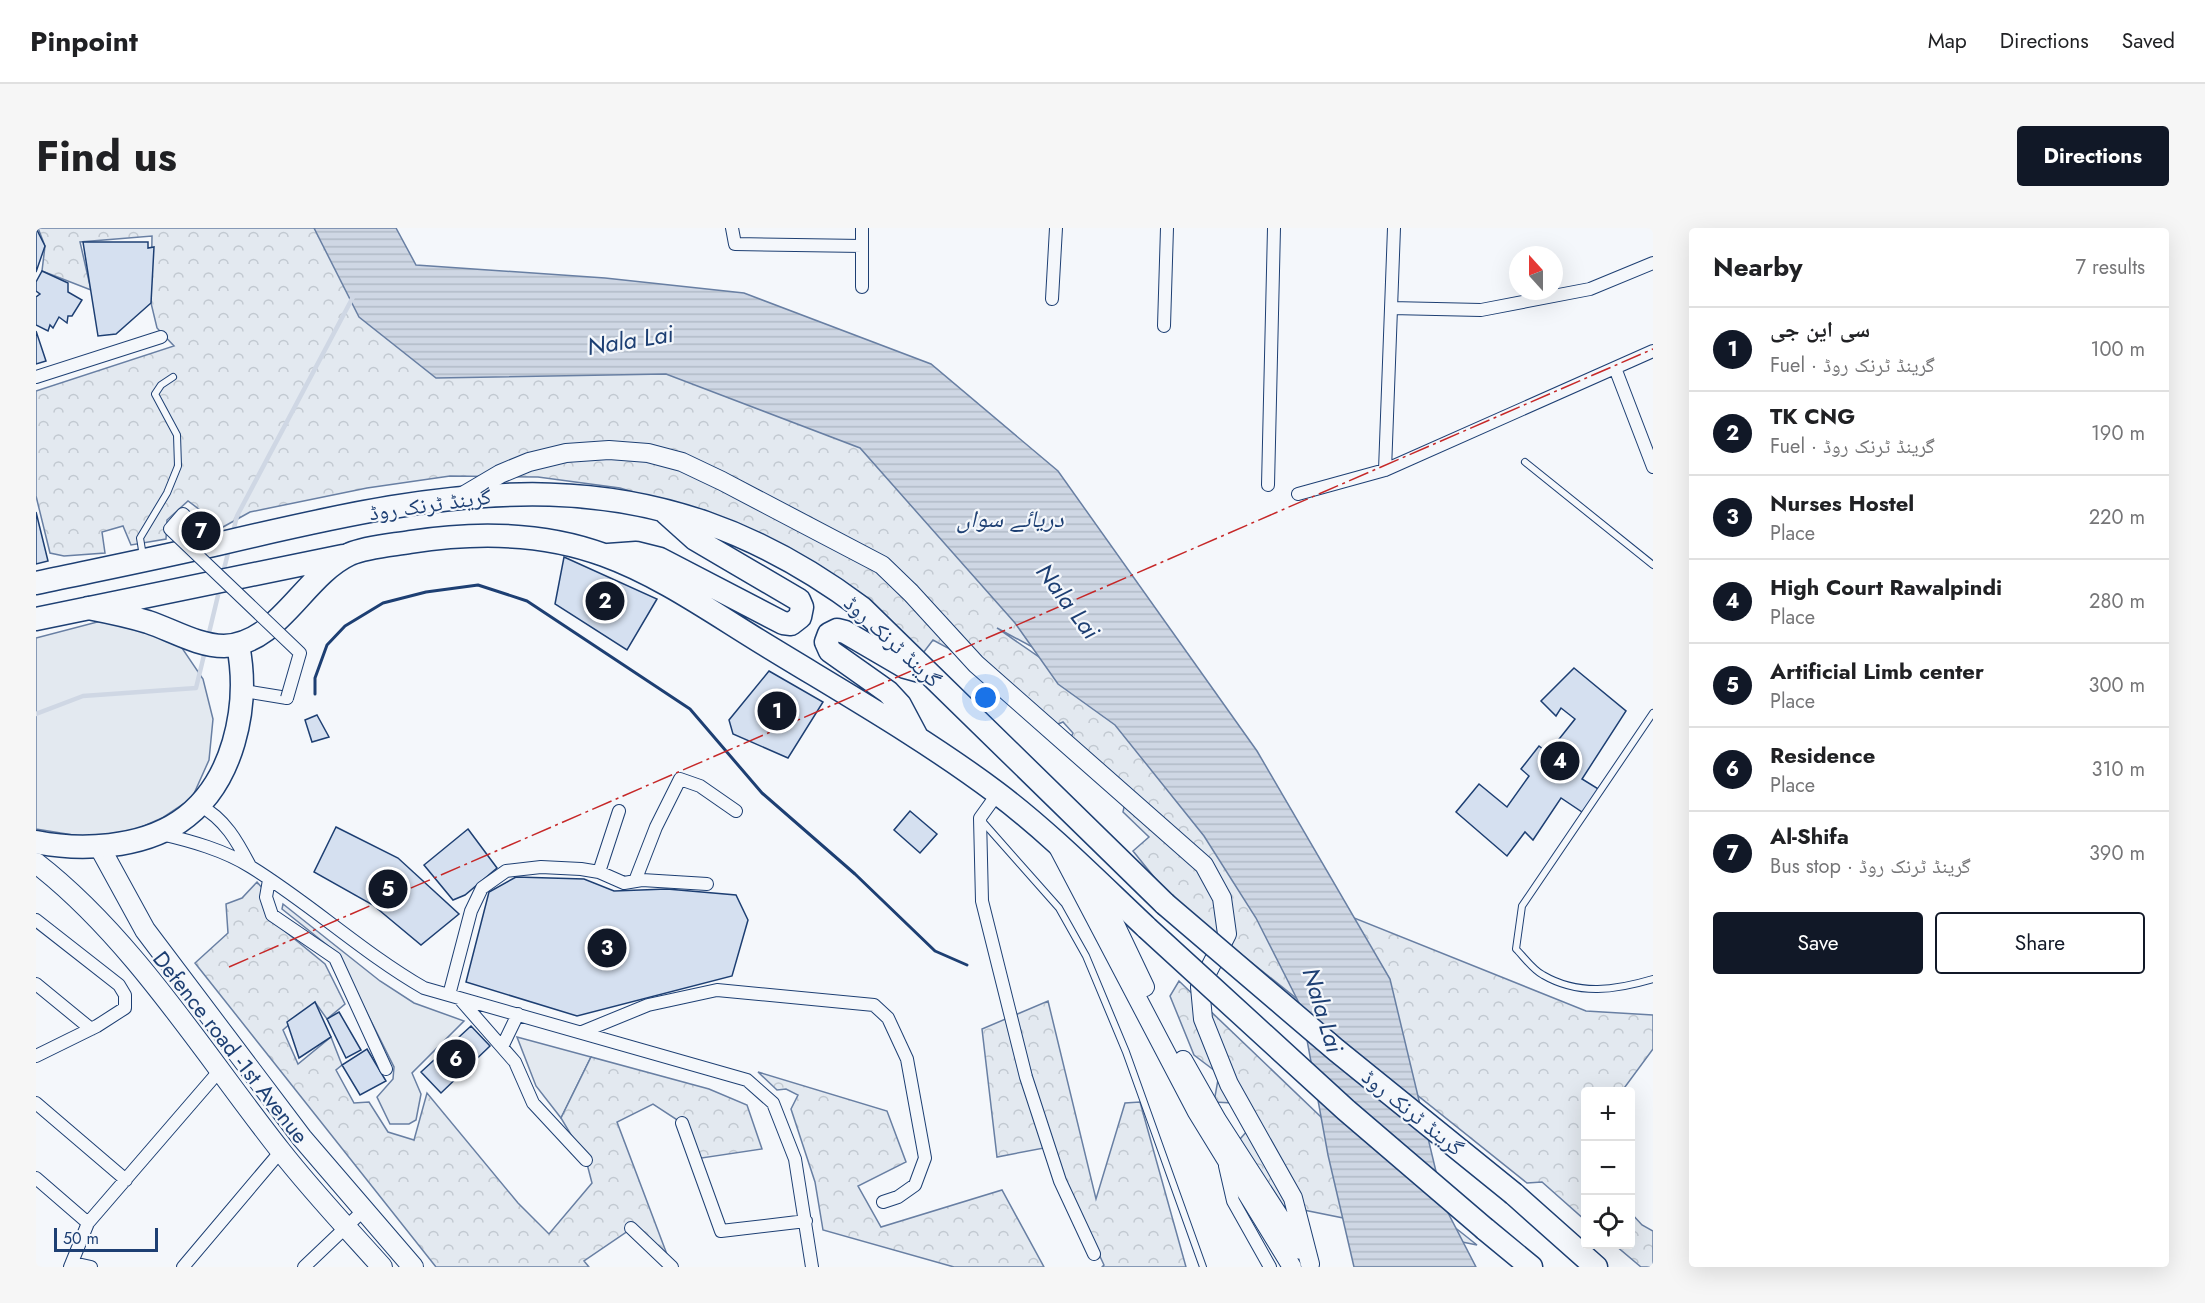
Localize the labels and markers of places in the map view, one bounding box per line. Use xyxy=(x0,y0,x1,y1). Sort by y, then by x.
pin: 7 xyxy=(182,508,220,554)
pin: 2 xyxy=(586,578,624,623)
pin: 1 xyxy=(758,688,796,734)
pin: 4 xyxy=(1540,738,1580,784)
pin: 5 xyxy=(368,866,408,912)
pin: 3 xyxy=(588,926,626,970)
pin: 6 xyxy=(436,1036,476,1082)

